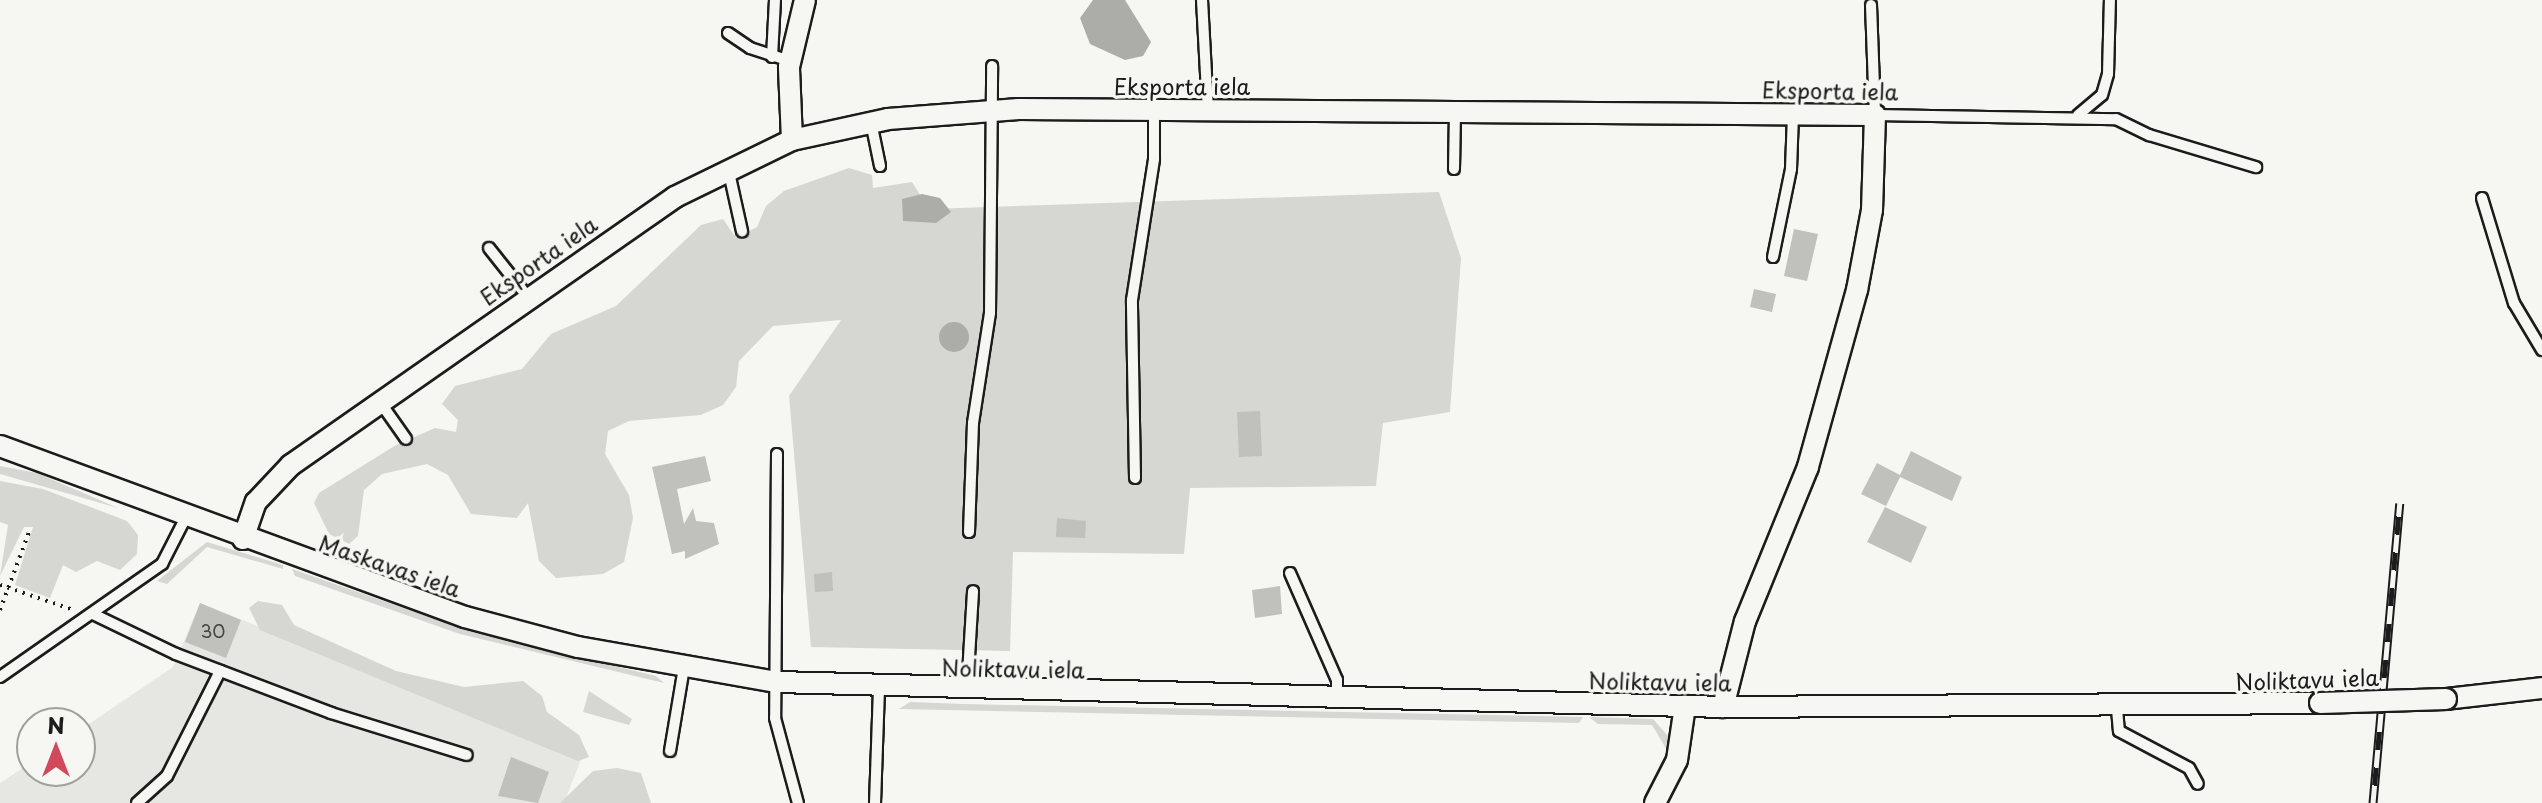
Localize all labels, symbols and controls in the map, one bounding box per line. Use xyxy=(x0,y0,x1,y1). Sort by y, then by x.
street label: Eksporta iela xyxy=(1113,73,1251,99)
street label: Eksporta iela xyxy=(1761,76,1899,104)
street label: Eksporta iela xyxy=(474,210,602,310)
street label: Maskavas iela xyxy=(316,528,464,602)
house number: 30 xyxy=(200,620,226,642)
street label: Noliktavu iela xyxy=(941,654,1085,682)
street label: Noliktavu iela xyxy=(2235,663,2379,695)
street label: Noliktavu iela xyxy=(1588,667,1732,695)
north arrow xyxy=(16,707,96,787)
text: N xyxy=(47,708,65,741)

